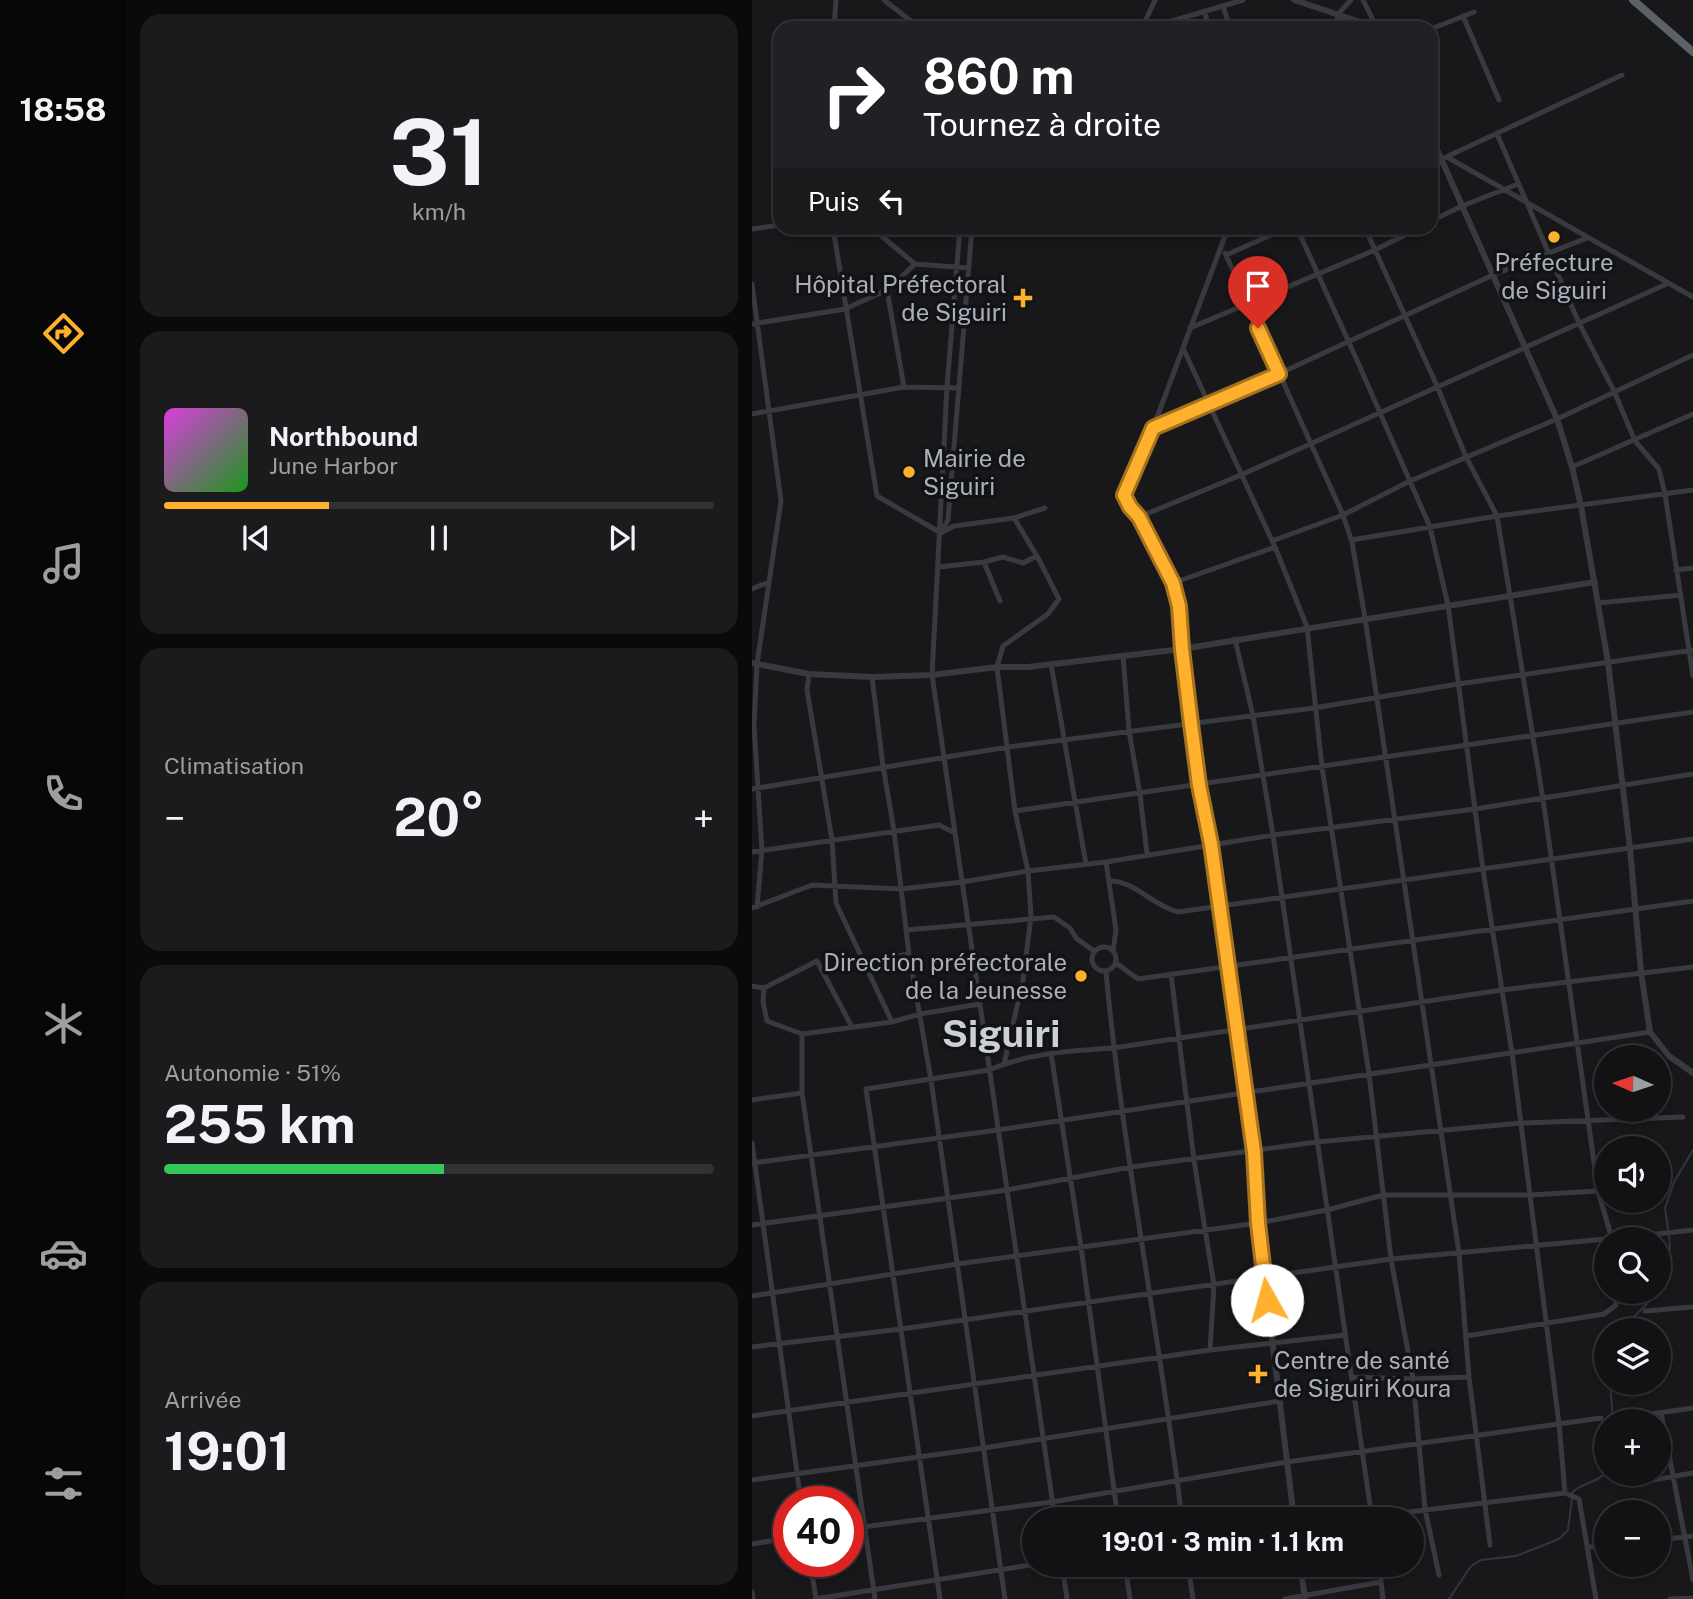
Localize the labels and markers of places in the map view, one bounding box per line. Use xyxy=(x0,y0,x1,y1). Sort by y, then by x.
marker: Préfecture de Siguiri xyxy=(1546,229,1562,245)
place label: Préfecture de Siguiri xyxy=(1494,248,1614,304)
pin xyxy=(1228,256,1288,328)
place label: Hôpital Préfectoral de Siguiri xyxy=(794,270,1007,326)
marker: Hôpital Préfectoral de Siguiri xyxy=(1013,288,1033,308)
place label: Mairie de Siguiri xyxy=(923,444,1026,500)
marker: Mairie de Siguiri xyxy=(901,464,917,480)
place label: Direction préfectorale de la Jeunesse xyxy=(823,948,1067,1004)
marker: Direction préfectorale de la Jeunesse xyxy=(1073,968,1089,984)
place label: Centre de santé de Siguiri Koura xyxy=(1274,1346,1451,1402)
marker: Centre de santé de Siguiri Koura xyxy=(1248,1364,1268,1384)

